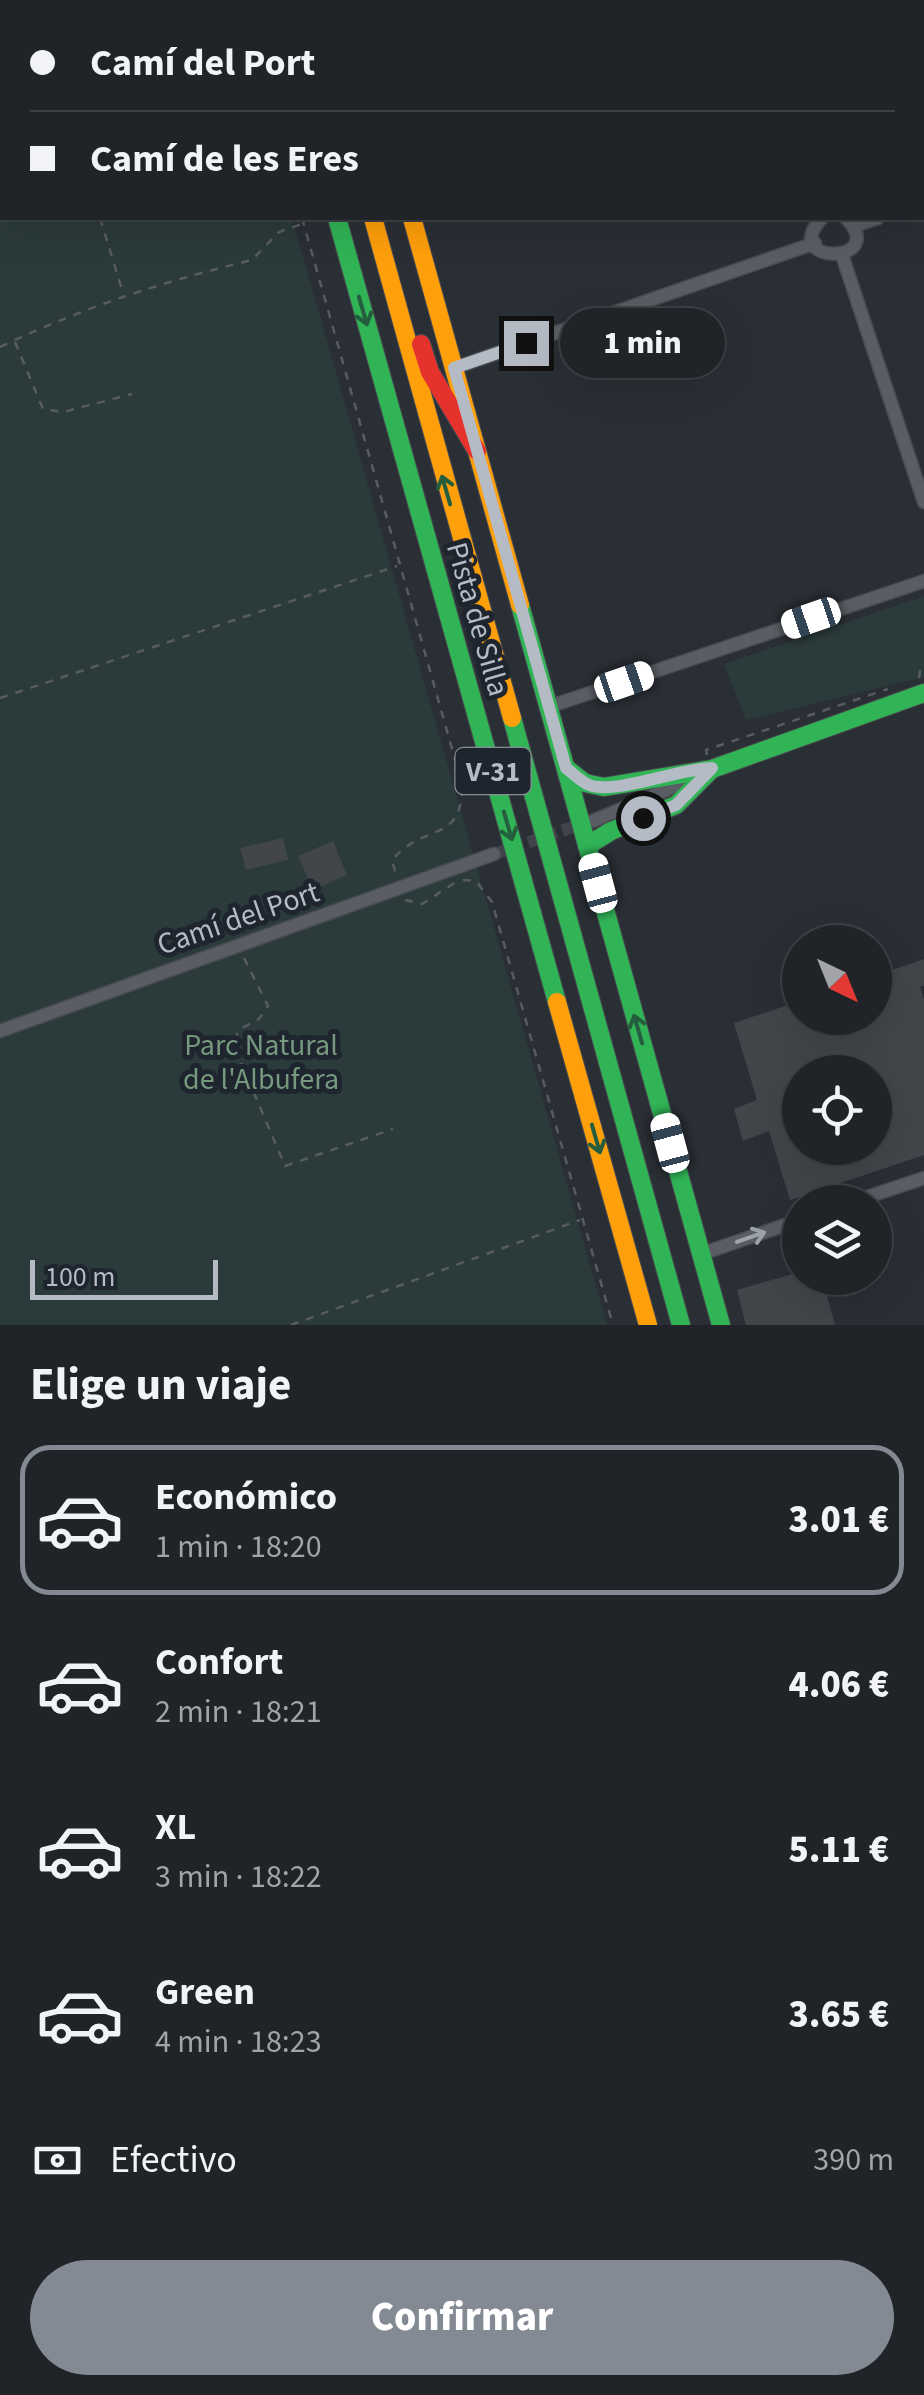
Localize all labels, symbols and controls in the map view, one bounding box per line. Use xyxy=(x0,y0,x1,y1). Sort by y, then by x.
text: Camí del Port xyxy=(90,36,315,90)
text: Camí de les Eres xyxy=(90,132,359,186)
one-way arrow xyxy=(355,295,373,327)
callout: 1 min xyxy=(561,308,726,378)
text: 1 min xyxy=(603,320,682,366)
route end xyxy=(504,321,549,366)
one-way arrow xyxy=(436,475,455,506)
street label: Pista de Silla xyxy=(435,537,520,701)
car xyxy=(778,594,844,642)
car xyxy=(591,658,657,706)
road number: V-31 xyxy=(456,748,530,794)
route start xyxy=(621,796,666,841)
one-way arrow xyxy=(500,810,518,842)
car xyxy=(576,850,620,916)
street label: Camí del Port xyxy=(151,871,325,966)
north arrow xyxy=(782,925,892,1035)
map controls xyxy=(782,925,892,1295)
one-way arrow xyxy=(628,1014,647,1045)
park label: Parc Natural de l'Albufera xyxy=(183,1024,339,1101)
button: locate xyxy=(782,1055,892,1165)
car xyxy=(648,1110,692,1176)
one-way arrow xyxy=(588,1123,606,1154)
button: layers xyxy=(782,1185,892,1295)
one-way arrow xyxy=(734,1227,766,1245)
scale bar xyxy=(30,1255,218,1300)
text: 100 m xyxy=(45,1257,116,1297)
text: Elige un viaje xyxy=(30,1353,291,1417)
text: Económico xyxy=(155,1470,337,1524)
icon: car xyxy=(35,1475,125,1565)
text: 3.01 € xyxy=(788,1493,889,1547)
text: 1 min · 18:20 xyxy=(155,1524,322,1570)
text: Confort xyxy=(155,1635,283,1689)
icon: car xyxy=(35,1640,125,1730)
text: 4.06 € xyxy=(788,1658,889,1712)
text: 2 min · 18:21 xyxy=(155,1689,322,1735)
text: XL xyxy=(155,1800,196,1854)
icon: car xyxy=(35,1805,125,1895)
text: 5.11 € xyxy=(788,1823,889,1877)
text: 3 min · 18:22 xyxy=(155,1854,322,1900)
text: Green xyxy=(155,1965,255,2019)
icon: car xyxy=(35,1970,125,2060)
text: 3.65 € xyxy=(788,1988,889,2042)
text: 4 min · 18:23 xyxy=(155,2019,322,2065)
icon: cash xyxy=(30,2133,85,2188)
text: Efectivo xyxy=(110,2133,237,2187)
text: 390 m xyxy=(813,2137,894,2183)
button: Confirmar xyxy=(30,2260,894,2375)

